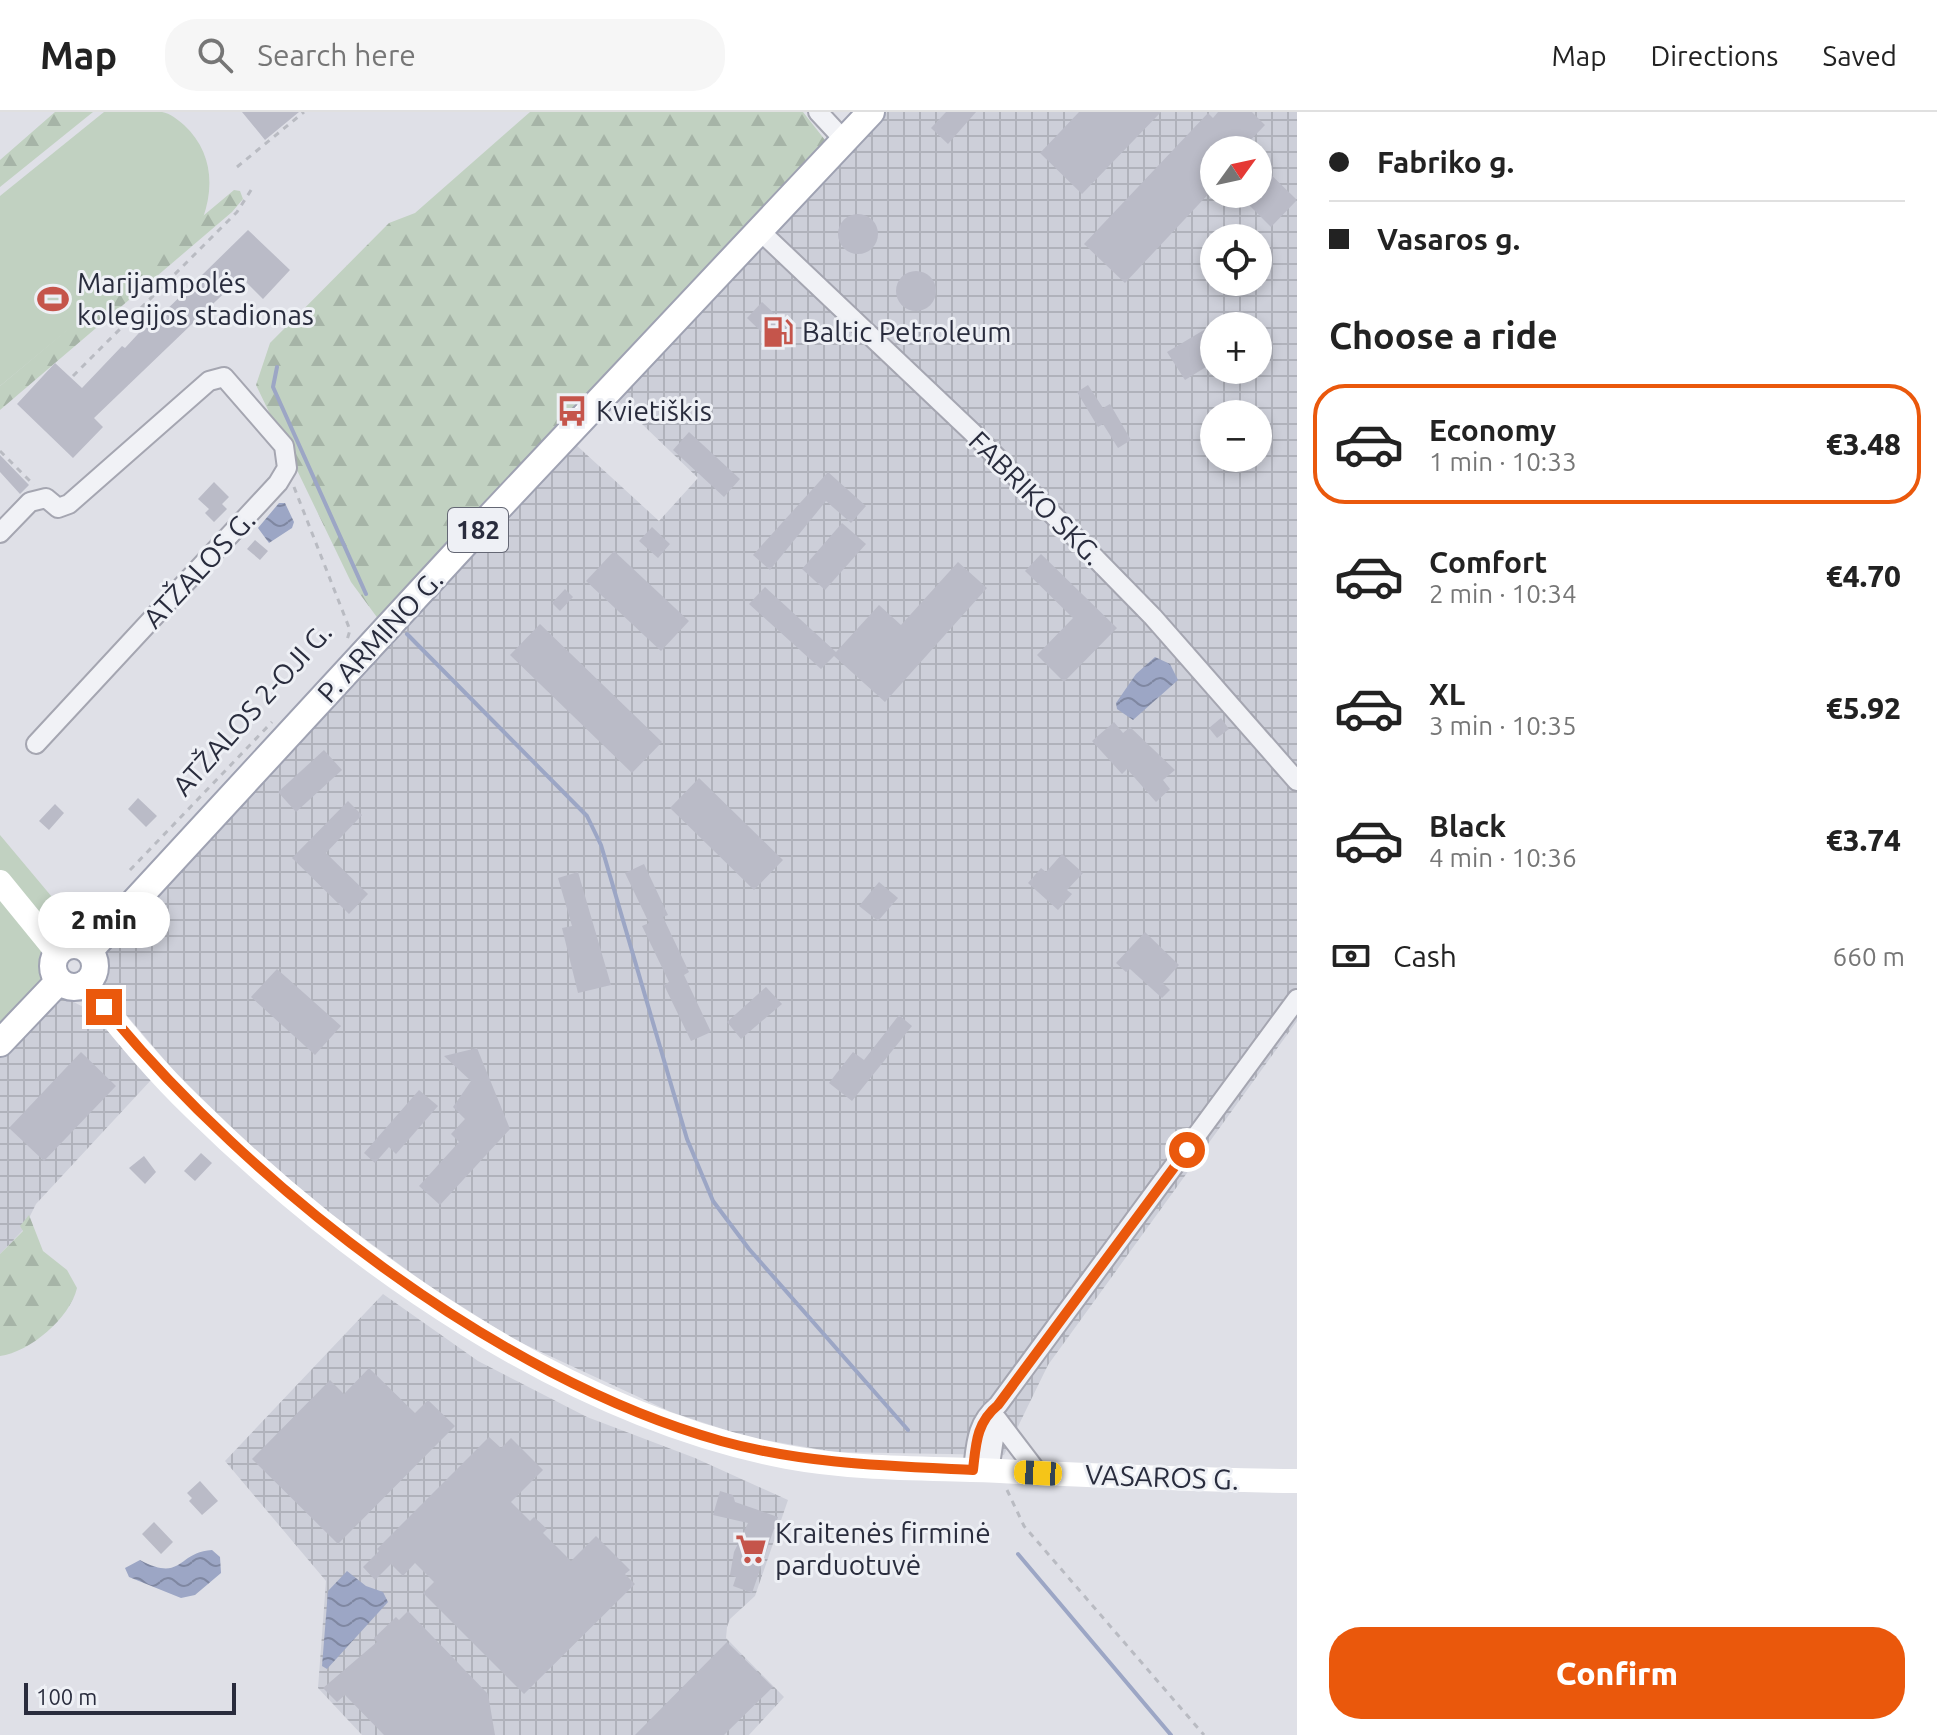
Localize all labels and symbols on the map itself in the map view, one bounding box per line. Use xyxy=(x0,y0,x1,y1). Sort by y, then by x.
north arrow xyxy=(1200,136,1272,208)
place label: Marijampolės kolegijos stadionas xyxy=(77,267,314,330)
sports icon: Marijampolės kolegijos stadionas xyxy=(36,282,70,316)
fuel station icon: Baltic Petroleum xyxy=(761,315,795,349)
place label: Baltic Petroleum xyxy=(802,316,1011,347)
bus stop icon: Kvietiškis xyxy=(555,394,589,428)
place label: Kvietiškis xyxy=(596,395,712,426)
street label: FABRIKO SKG. xyxy=(963,425,1109,571)
street label: ATŽALOS G. xyxy=(136,503,261,634)
road number: 182 xyxy=(448,508,508,552)
street label: P. ARMINO G. xyxy=(311,563,449,708)
street label: ATŽALOS 2-OJI G. xyxy=(165,615,337,801)
callout: 2 min xyxy=(38,891,170,947)
route end xyxy=(86,989,122,1025)
route start xyxy=(1169,1132,1205,1168)
street label: VASAROS G. xyxy=(1085,1458,1240,1495)
car xyxy=(1013,1460,1063,1486)
place label: Kraitenės firminė parduotuvė xyxy=(775,1517,991,1580)
supermarket icon: Kraitenės firminė parduotuvė xyxy=(734,1532,768,1566)
scale bar xyxy=(24,1679,236,1715)

